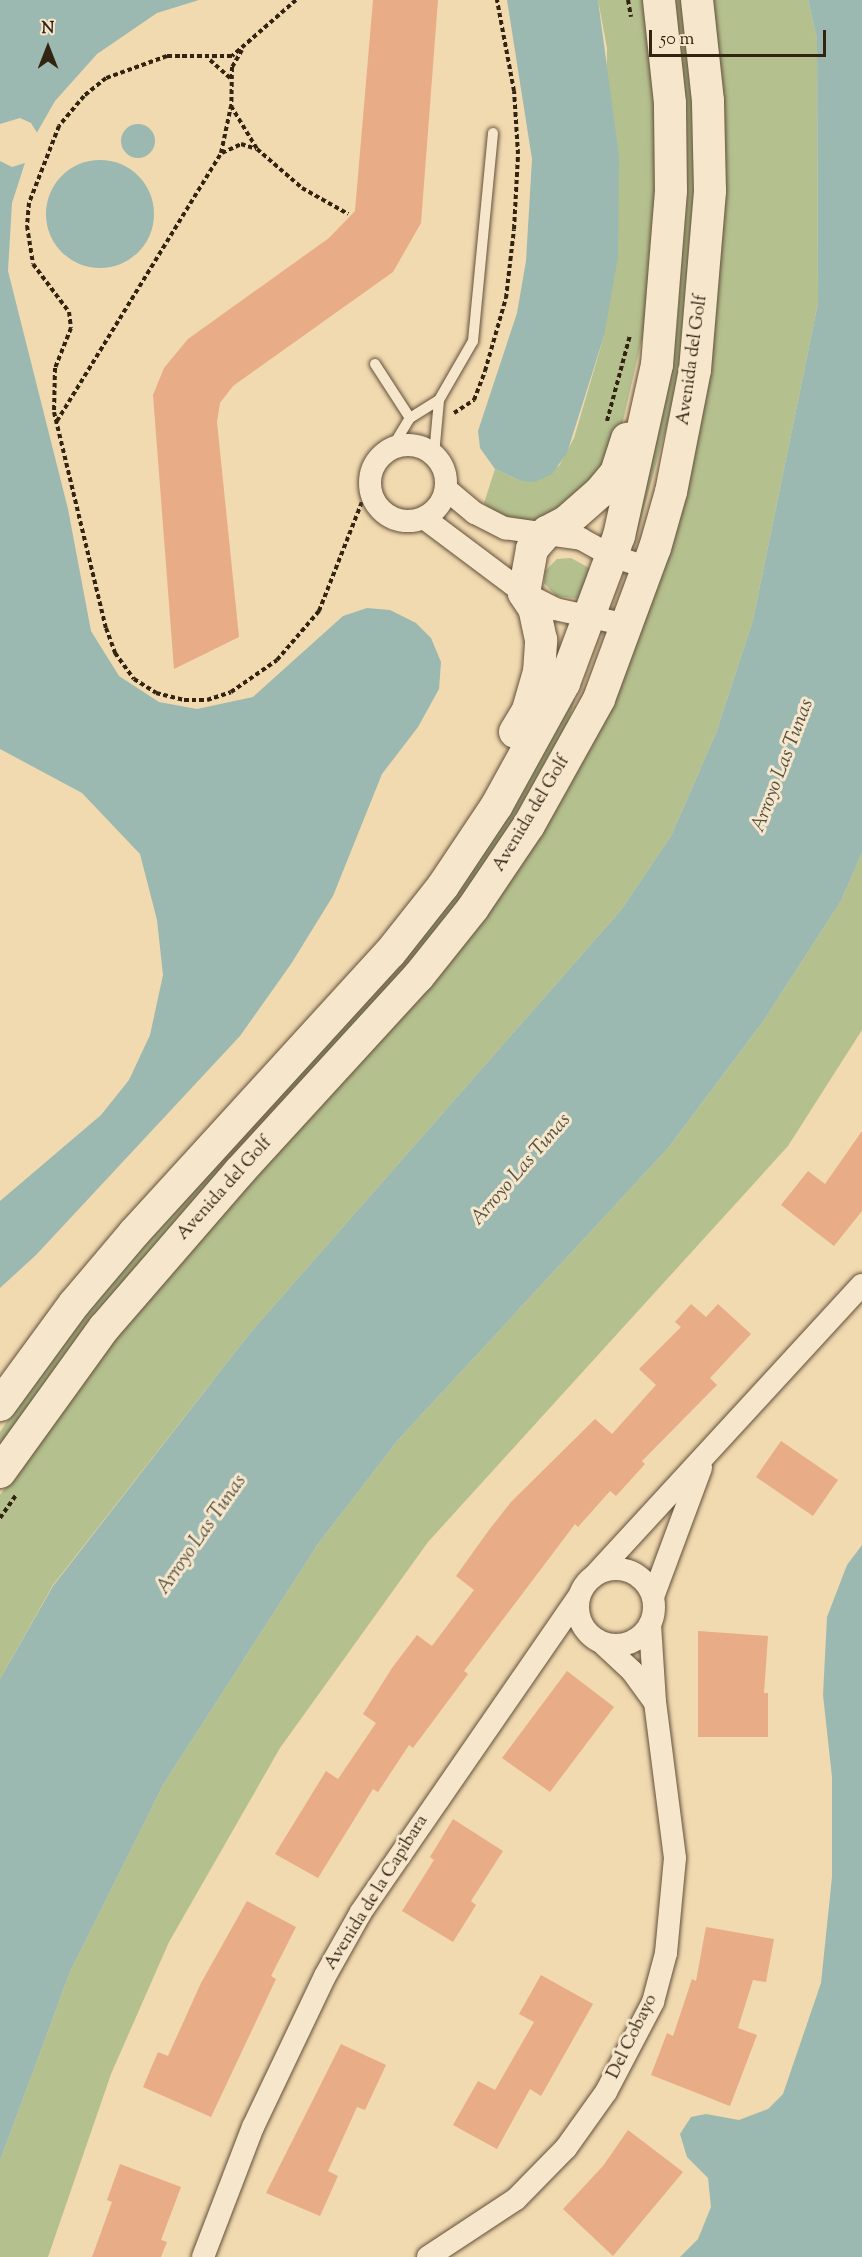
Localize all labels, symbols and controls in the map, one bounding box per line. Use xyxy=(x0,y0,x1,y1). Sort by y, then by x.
north arrow xyxy=(18,18,78,78)
text: N xyxy=(42,18,54,41)
scale bar xyxy=(652,18,829,56)
text: 50 m xyxy=(660,27,694,53)
street label: Avenida del Golf xyxy=(673,293,713,427)
water label: Arroyo Las Tunas xyxy=(747,696,819,836)
street label: Avenida del Golf xyxy=(489,752,575,876)
water label: Arroyo Las Tunas xyxy=(466,1109,576,1231)
street label: Avenida del Golf xyxy=(173,1133,277,1245)
water label: Arroyo Las Tunas xyxy=(152,1470,252,1600)
street label: Avenida de la Capibara xyxy=(321,1812,433,1974)
street label: Del Cobayo xyxy=(603,1991,663,2083)

